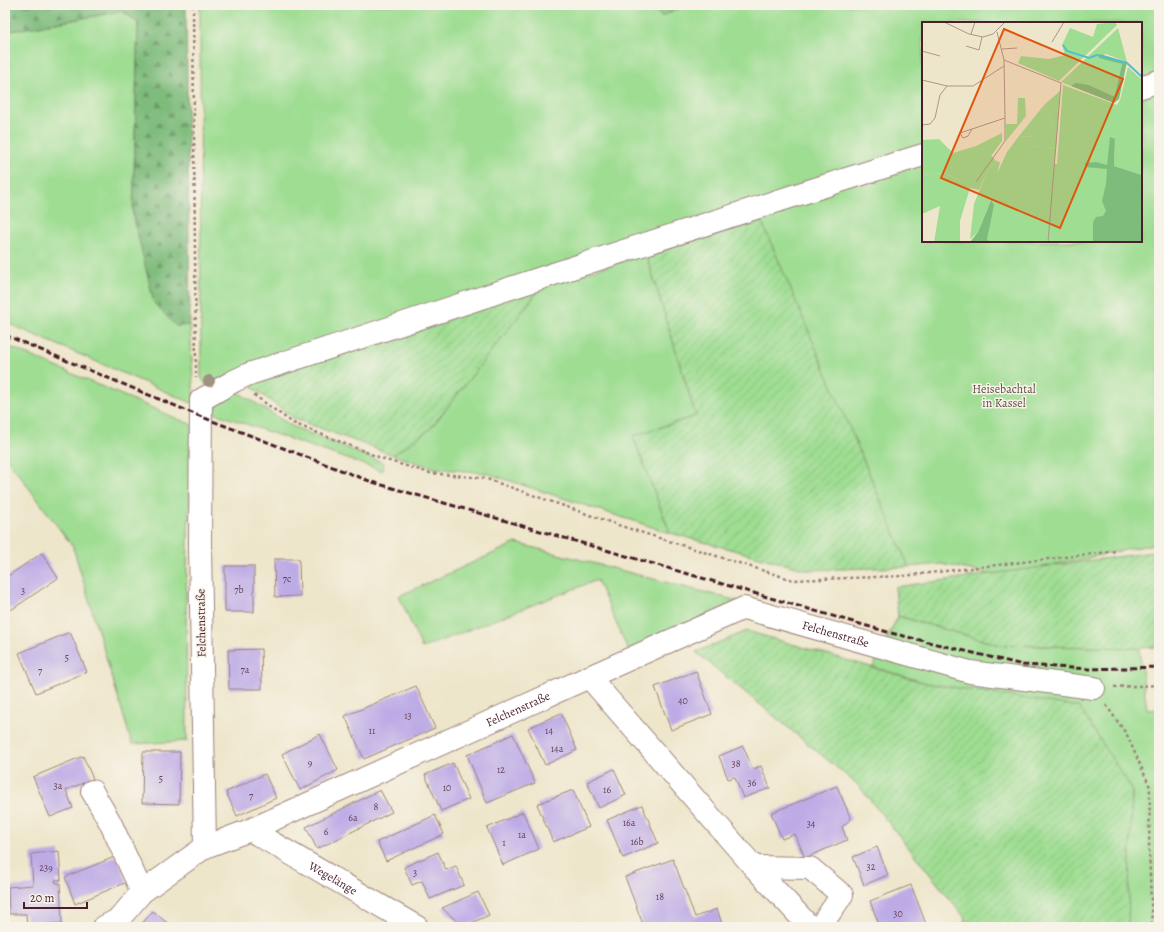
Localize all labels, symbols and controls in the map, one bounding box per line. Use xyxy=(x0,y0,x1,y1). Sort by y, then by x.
inset map xyxy=(922,22,1142,242)
park label: Heisebachtal in Kassel xyxy=(972,381,1036,411)
house number: 7c xyxy=(283,572,291,585)
house number: 7b xyxy=(234,583,244,596)
house number: 3 xyxy=(21,584,25,597)
street label: Felchenstraße xyxy=(192,589,210,657)
street label: Felchenstraße xyxy=(800,617,871,651)
house number: 5 xyxy=(65,651,69,664)
house number: 7a xyxy=(241,663,250,676)
house number: 7 xyxy=(38,664,43,677)
street label: Felchenstraße xyxy=(483,688,553,730)
house number: 40 xyxy=(678,694,688,707)
house number: 13 xyxy=(404,709,412,722)
house number: 11 xyxy=(369,724,376,737)
house number: 14 xyxy=(545,724,553,737)
house number: 14a xyxy=(551,742,564,755)
house number: 9 xyxy=(308,756,313,769)
house number: 38 xyxy=(731,757,741,770)
house number: 12 xyxy=(497,763,505,776)
house number: 5 xyxy=(159,772,163,785)
house number: 36 xyxy=(748,776,757,789)
house number: 3a xyxy=(54,779,63,792)
house number: 10 xyxy=(443,781,451,794)
house number: 16 xyxy=(603,783,611,796)
house number: 7 xyxy=(249,789,254,802)
house number: 8 xyxy=(374,800,379,813)
house number: 6a xyxy=(348,811,358,824)
house number: 16a xyxy=(623,816,636,829)
house number: 34 xyxy=(807,817,816,830)
house number: 6 xyxy=(324,825,329,838)
house number: 1a xyxy=(518,828,526,841)
house number: 16b xyxy=(630,835,644,848)
house number: 1 xyxy=(502,836,506,849)
street label: Wegelänge xyxy=(305,857,360,899)
house number: 32 xyxy=(867,860,876,873)
house number: 239 xyxy=(39,861,53,874)
house number: 3 xyxy=(413,866,417,879)
scale bar xyxy=(24,884,87,910)
text: 20 m xyxy=(30,890,54,906)
house number: 18 xyxy=(656,890,664,903)
house number: 30 xyxy=(893,907,903,920)

